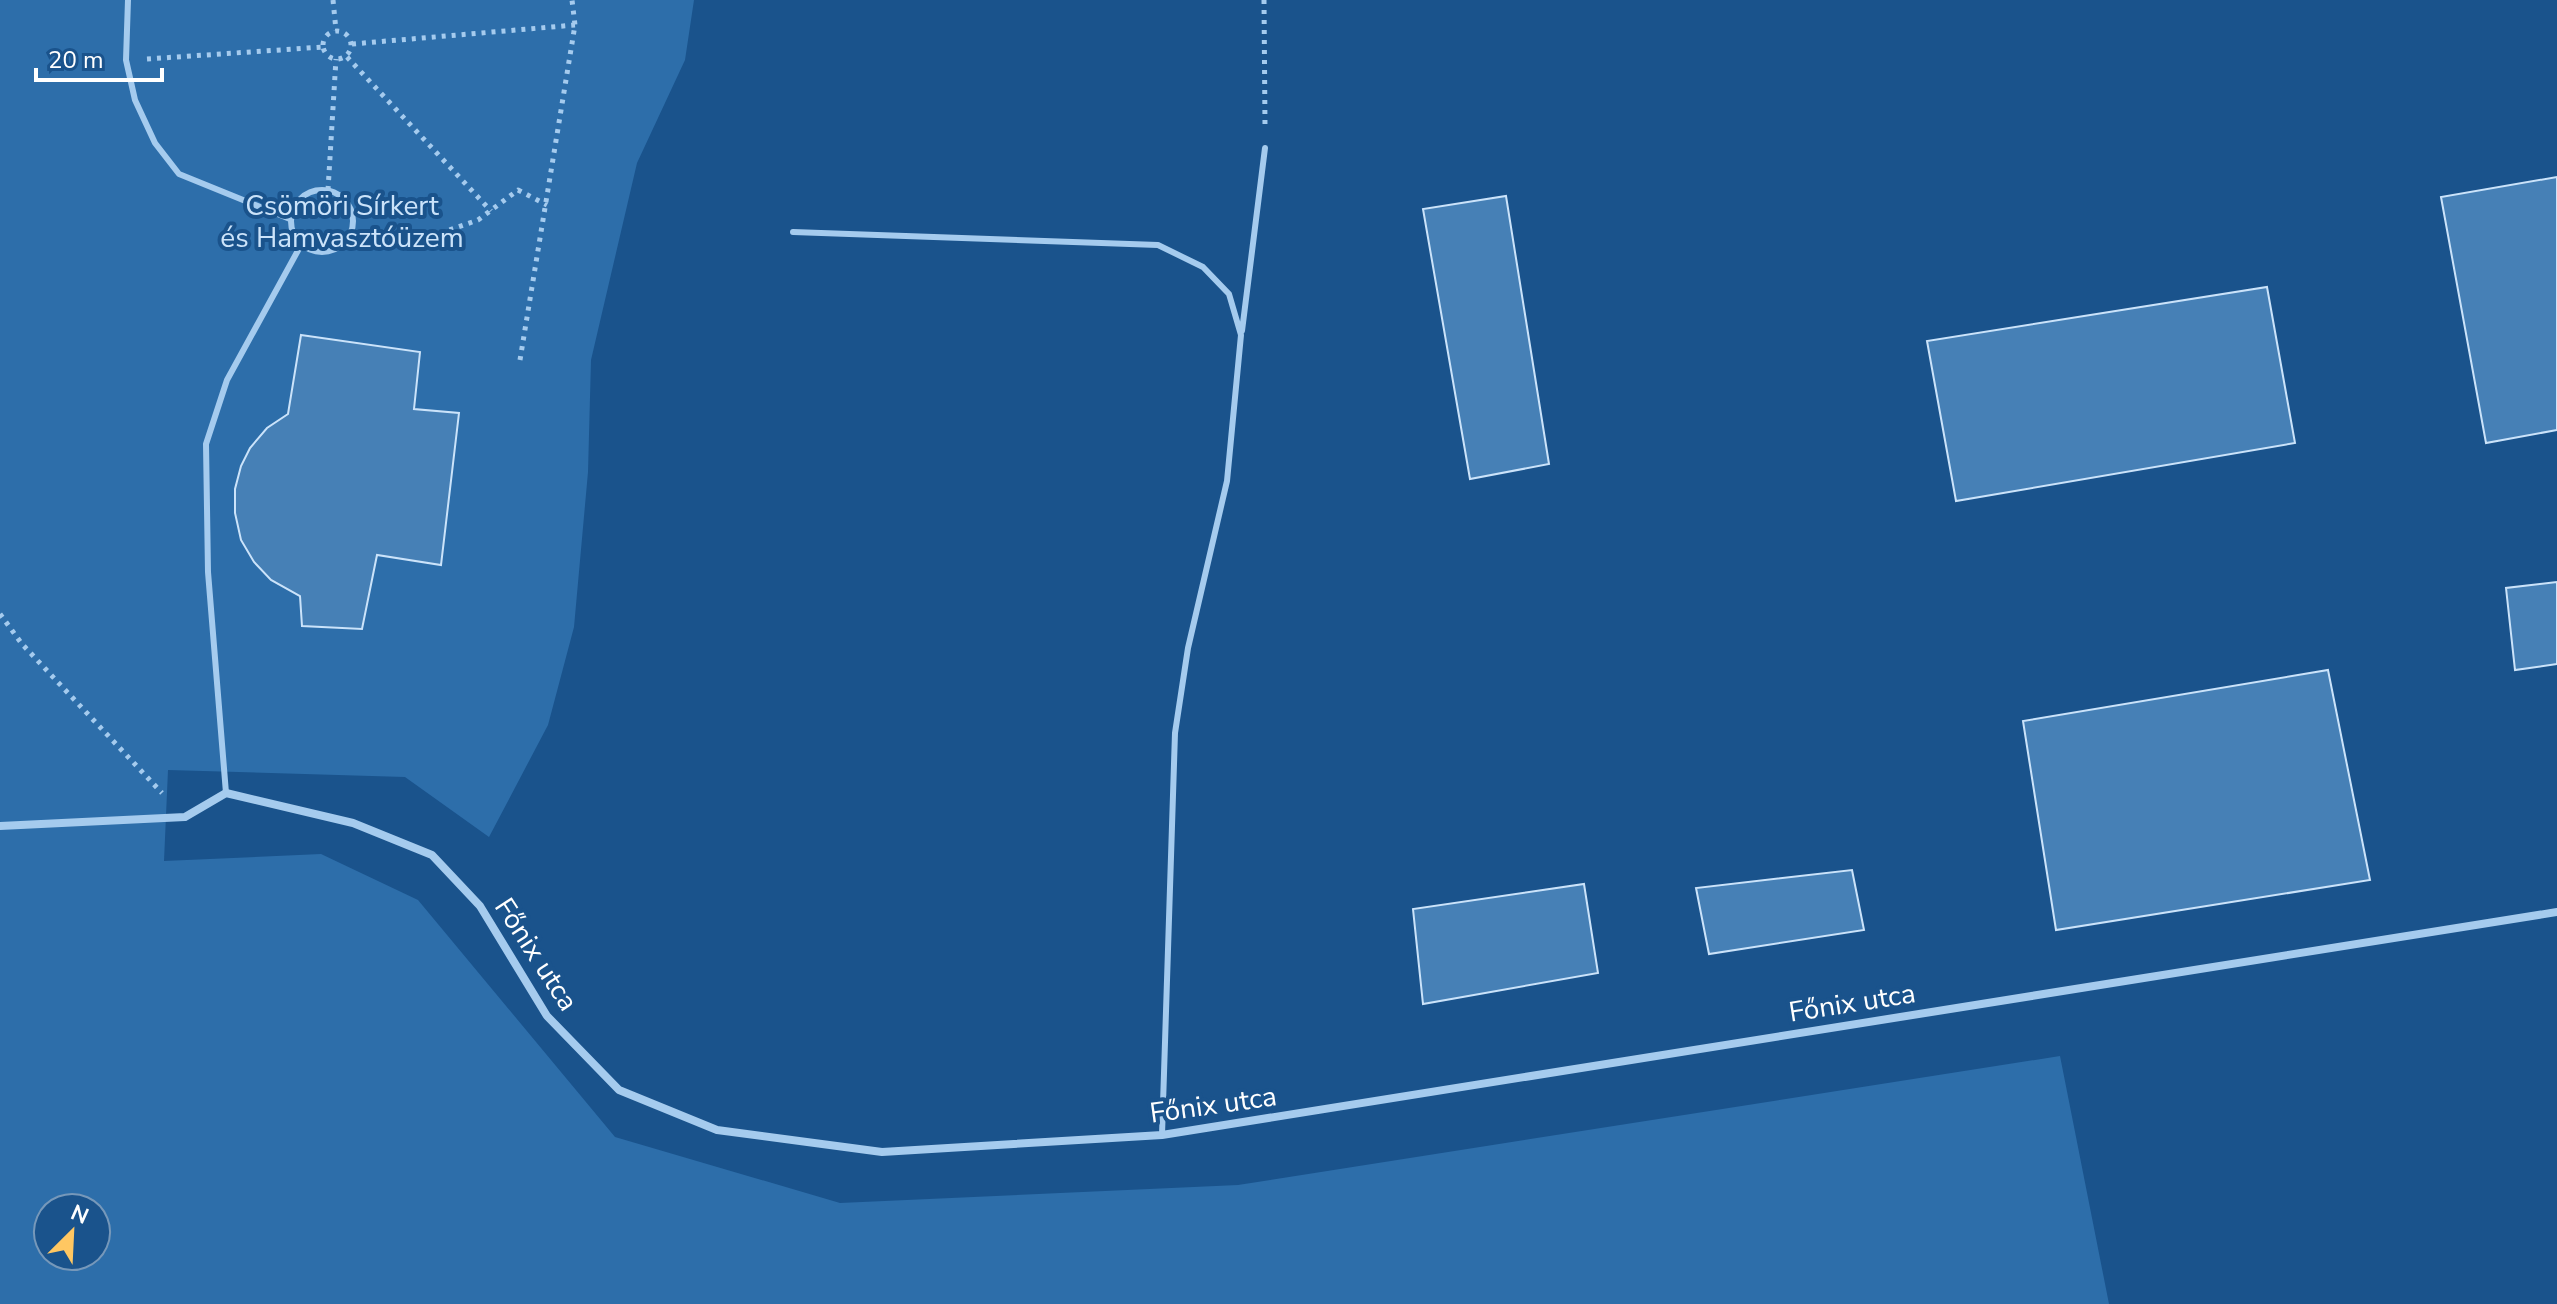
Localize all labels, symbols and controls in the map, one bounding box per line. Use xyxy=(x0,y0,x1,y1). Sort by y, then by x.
scale bar xyxy=(36,32,162,82)
text: 20 m xyxy=(48,44,104,76)
park label: Csömöri Sírkert és Hamvasztóüzem xyxy=(220,187,464,257)
street label: Főnix utca xyxy=(485,891,587,1018)
street label: Főnix utca xyxy=(1786,974,1918,1032)
street label: Főnix utca xyxy=(1147,1077,1279,1133)
north arrow xyxy=(32,1192,112,1272)
text: N xyxy=(66,1198,93,1232)

